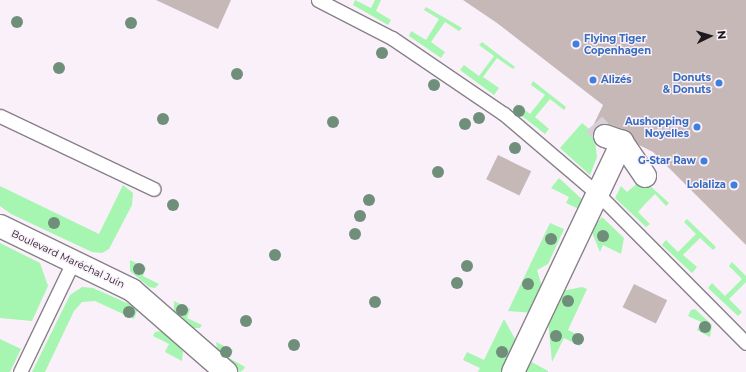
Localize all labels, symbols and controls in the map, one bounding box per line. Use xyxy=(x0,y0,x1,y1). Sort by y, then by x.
north arrow xyxy=(690,16,730,56)
text: N xyxy=(715,30,729,40)
place label: Flying Tiger Copenhagen xyxy=(584,32,651,56)
marker: Flying Tiger Copenhagen xyxy=(571,39,581,49)
place label: Donuts & Donuts xyxy=(663,71,711,94)
place label: Alizés xyxy=(601,74,632,86)
marker: Alizés xyxy=(588,75,598,85)
marker: Donuts & Donuts xyxy=(714,78,724,88)
place label: Aushopping Noyelles xyxy=(625,115,689,138)
marker: Aushopping Noyelles xyxy=(692,122,702,132)
place label: G-Star Raw xyxy=(638,155,696,167)
marker: G-Star Raw xyxy=(699,156,709,166)
place label: Lolaliza xyxy=(687,179,726,191)
marker: Lolaliza xyxy=(729,180,739,190)
street label: Boulevard Maréchal Juin xyxy=(9,227,127,291)

